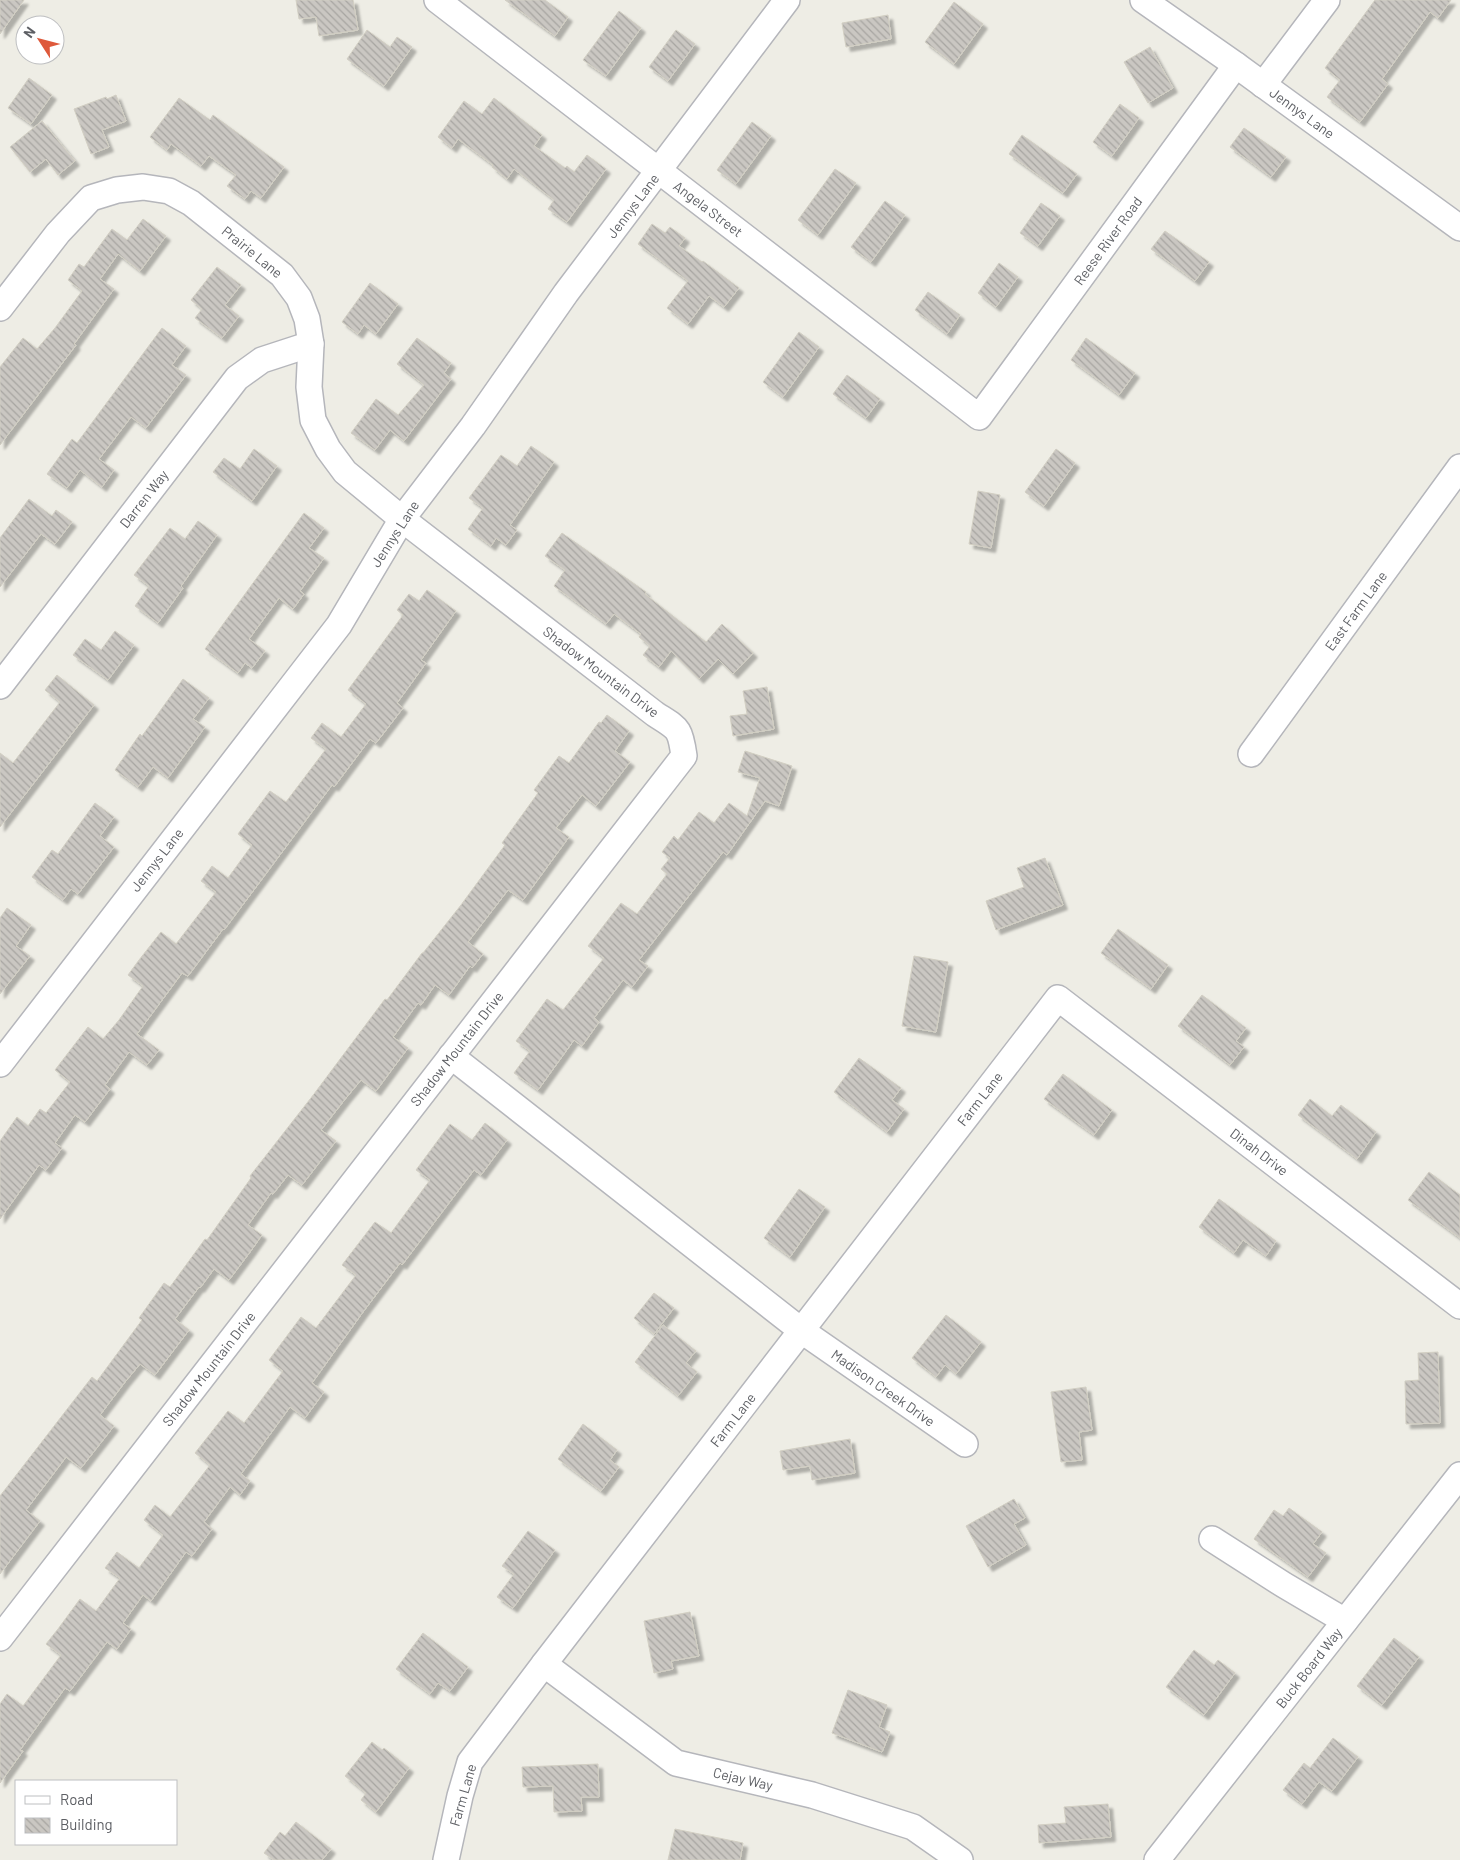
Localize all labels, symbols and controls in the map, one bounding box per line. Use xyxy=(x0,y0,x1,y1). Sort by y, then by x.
north arrow xyxy=(15,15,65,65)
text: N xyxy=(19,23,39,41)
street label: Jennys Lane xyxy=(1267,83,1338,142)
street label: Jennys Lane xyxy=(603,170,662,241)
street label: Angela Street xyxy=(670,177,746,240)
street label: Reese River Road xyxy=(1070,193,1145,288)
street label: Prairie Lane xyxy=(219,222,286,281)
street label: Darren Way xyxy=(116,466,172,531)
street label: Jennys Lane xyxy=(367,497,422,570)
street label: East Farm Lane xyxy=(1321,568,1390,654)
street label: Shadow Mountain Drive xyxy=(540,622,663,721)
street label: Jennys Lane xyxy=(126,824,187,895)
street label: Shadow Mountain Drive xyxy=(407,988,507,1109)
street label: Farm Lane xyxy=(953,1068,1006,1129)
street label: Dinah Drive xyxy=(1227,1124,1292,1179)
street label: Shadow Mountain Drive xyxy=(159,1308,259,1429)
street label: Madison Creek Drive xyxy=(828,1345,938,1430)
street label: Farm Lane xyxy=(706,1389,759,1450)
street label: Buck Board Way xyxy=(1272,1624,1346,1711)
street label: Farm Lane xyxy=(446,1762,480,1828)
street label: Cejay Way xyxy=(712,1763,775,1794)
legend xyxy=(15,1780,178,1845)
text: Road xyxy=(60,1790,93,1808)
text: Building xyxy=(60,1815,113,1833)

